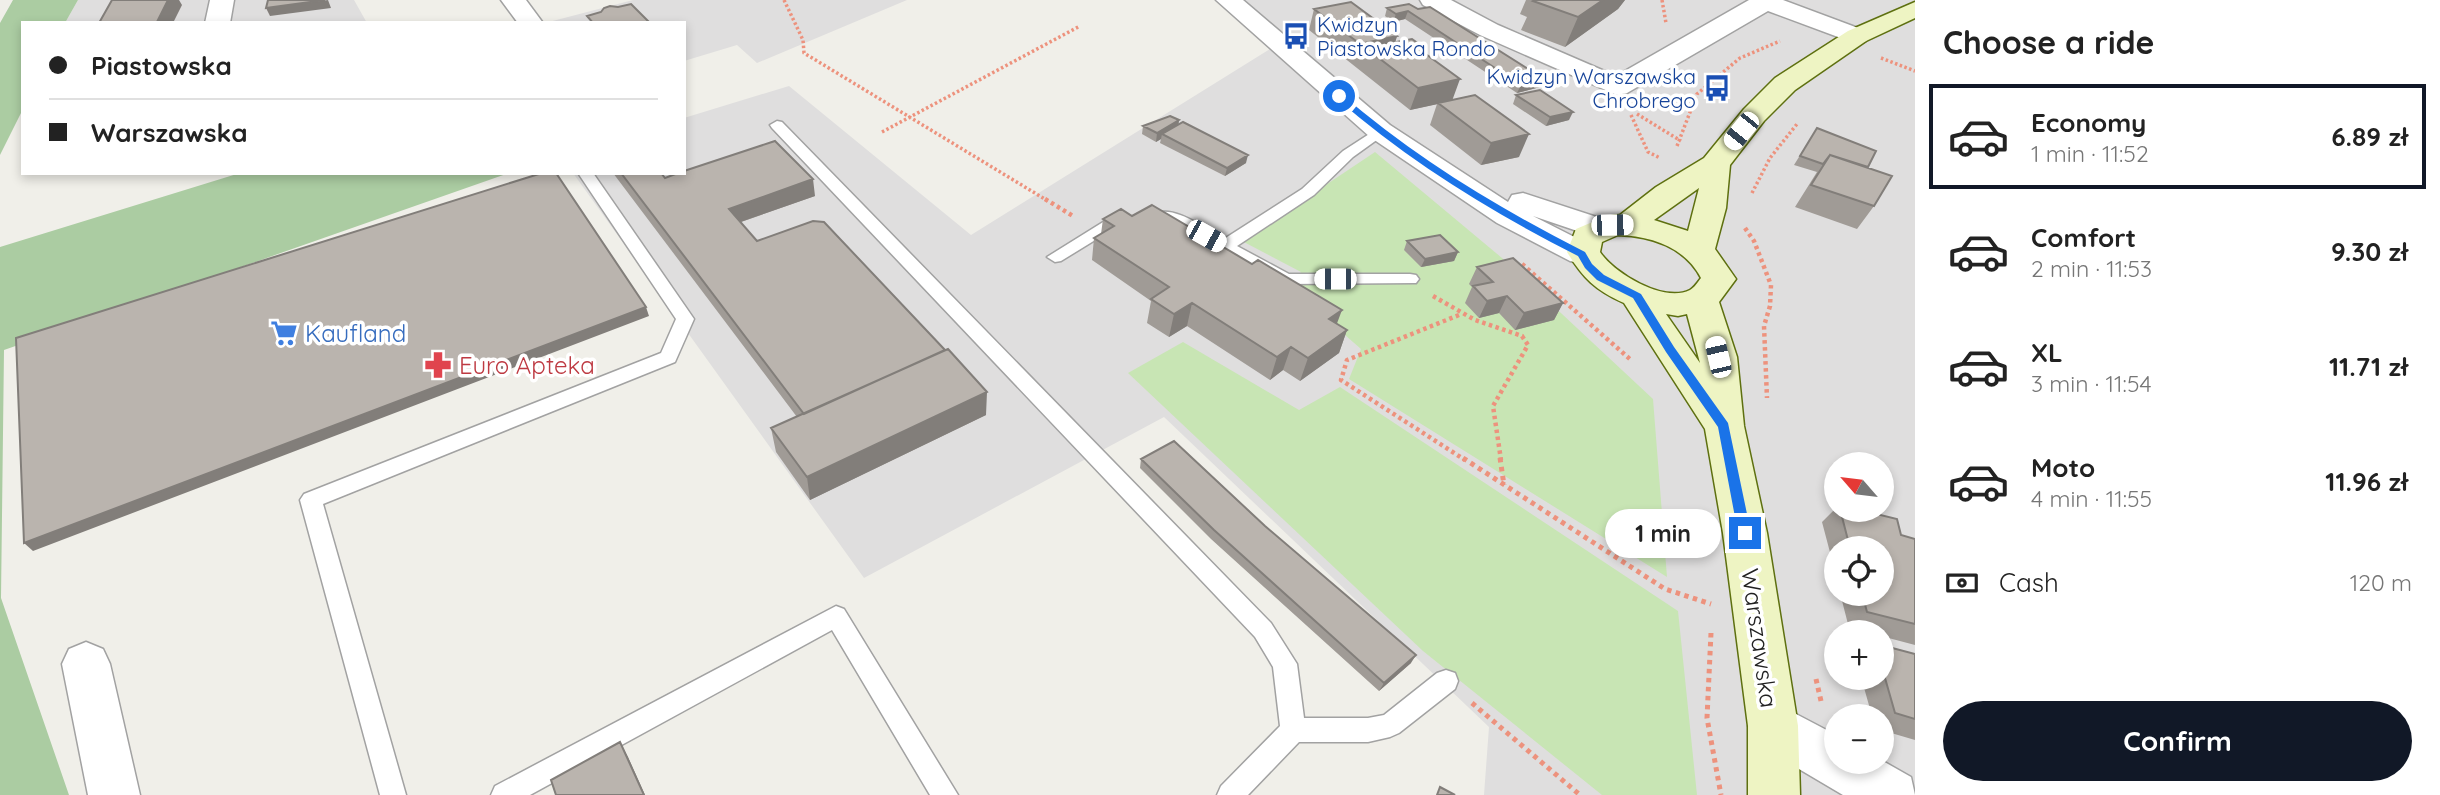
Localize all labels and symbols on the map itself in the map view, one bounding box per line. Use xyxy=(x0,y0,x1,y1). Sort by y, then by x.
place label: Kwidzyn Piastowska Rondo xyxy=(1317,11,1496,61)
bus stop icon: Kwidzyn Piastowska Rondo xyxy=(1281,21,1311,51)
place label: Kwidzyn Warszawska Chrobrego xyxy=(1486,63,1696,113)
bus stop icon: Kwidzyn Warszawska Chrobrego xyxy=(1702,73,1732,103)
route start xyxy=(1323,80,1355,112)
car xyxy=(1720,108,1763,154)
car xyxy=(1591,214,1634,236)
car xyxy=(1183,217,1230,255)
car xyxy=(1315,269,1357,290)
supermarket icon: Kaufland xyxy=(269,318,299,348)
place label: Kaufland xyxy=(305,318,406,348)
car xyxy=(1704,334,1733,380)
pharmacy icon: Euro Apteka xyxy=(423,350,453,380)
place label: Euro Apteka xyxy=(459,350,595,380)
north arrow xyxy=(1824,452,1894,522)
callout: 1 min xyxy=(1605,508,1720,558)
route end xyxy=(1729,517,1761,549)
street label: Warszawska xyxy=(1735,566,1785,710)

